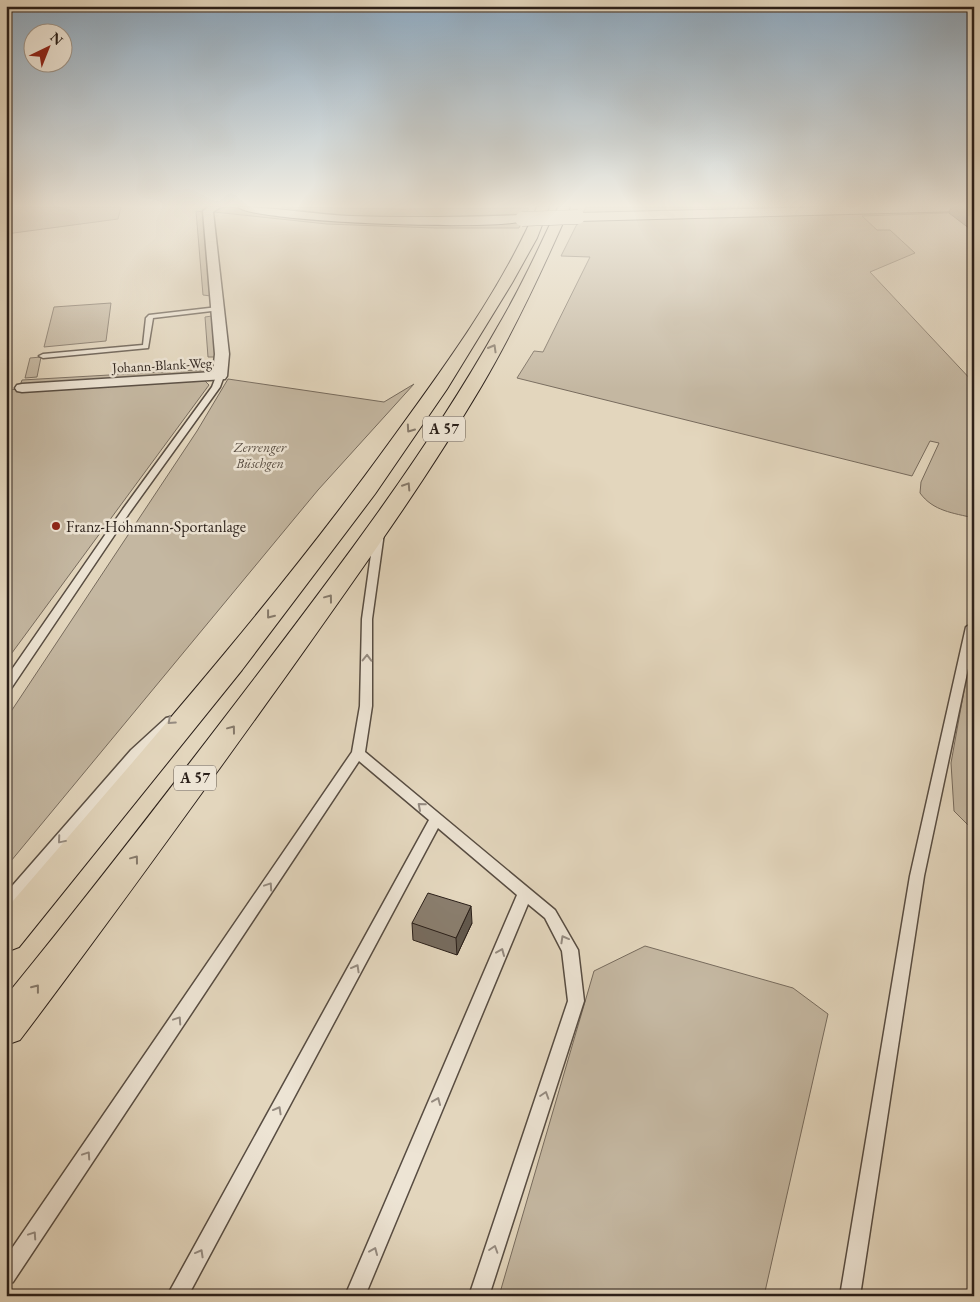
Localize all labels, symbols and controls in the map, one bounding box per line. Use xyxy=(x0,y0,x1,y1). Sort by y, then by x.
north arrow xyxy=(22,22,72,72)
text: N xyxy=(47,28,68,49)
one-way arrow xyxy=(487,344,497,353)
street label: Johann-Blank-Weg xyxy=(111,353,213,377)
road number: A 57 xyxy=(423,416,465,442)
one-way arrow xyxy=(407,423,416,433)
park label: Zerrenger Büschgen xyxy=(233,438,287,472)
one-way arrow xyxy=(401,482,410,491)
place label: Franz-Hohmann-Sportanlage xyxy=(66,516,246,537)
marker: Franz-Hohmann-Sportanlage xyxy=(50,520,62,532)
one-way arrow xyxy=(323,594,332,604)
one-way arrow xyxy=(268,609,276,618)
one-way arrow xyxy=(361,653,372,661)
one-way arrow xyxy=(167,715,176,724)
one-way arrow xyxy=(226,725,235,735)
road number: A 57 xyxy=(174,766,216,790)
one-way arrow xyxy=(417,803,426,812)
one-way arrow xyxy=(58,835,67,844)
one-way arrow xyxy=(130,856,138,865)
one-way arrow xyxy=(263,882,272,891)
one-way arrow xyxy=(560,936,570,945)
one-way arrow xyxy=(495,948,505,956)
one-way arrow xyxy=(350,964,360,973)
one-way arrow xyxy=(31,985,39,994)
one-way arrow xyxy=(172,1017,181,1026)
one-way arrow xyxy=(539,1091,549,1100)
one-way arrow xyxy=(431,1097,442,1106)
one-way arrow xyxy=(272,1107,282,1116)
one-way arrow xyxy=(81,1151,90,1161)
one-way arrow xyxy=(27,1231,36,1241)
one-way arrow xyxy=(488,1246,498,1254)
one-way arrow xyxy=(368,1247,378,1256)
one-way arrow xyxy=(194,1249,204,1258)

